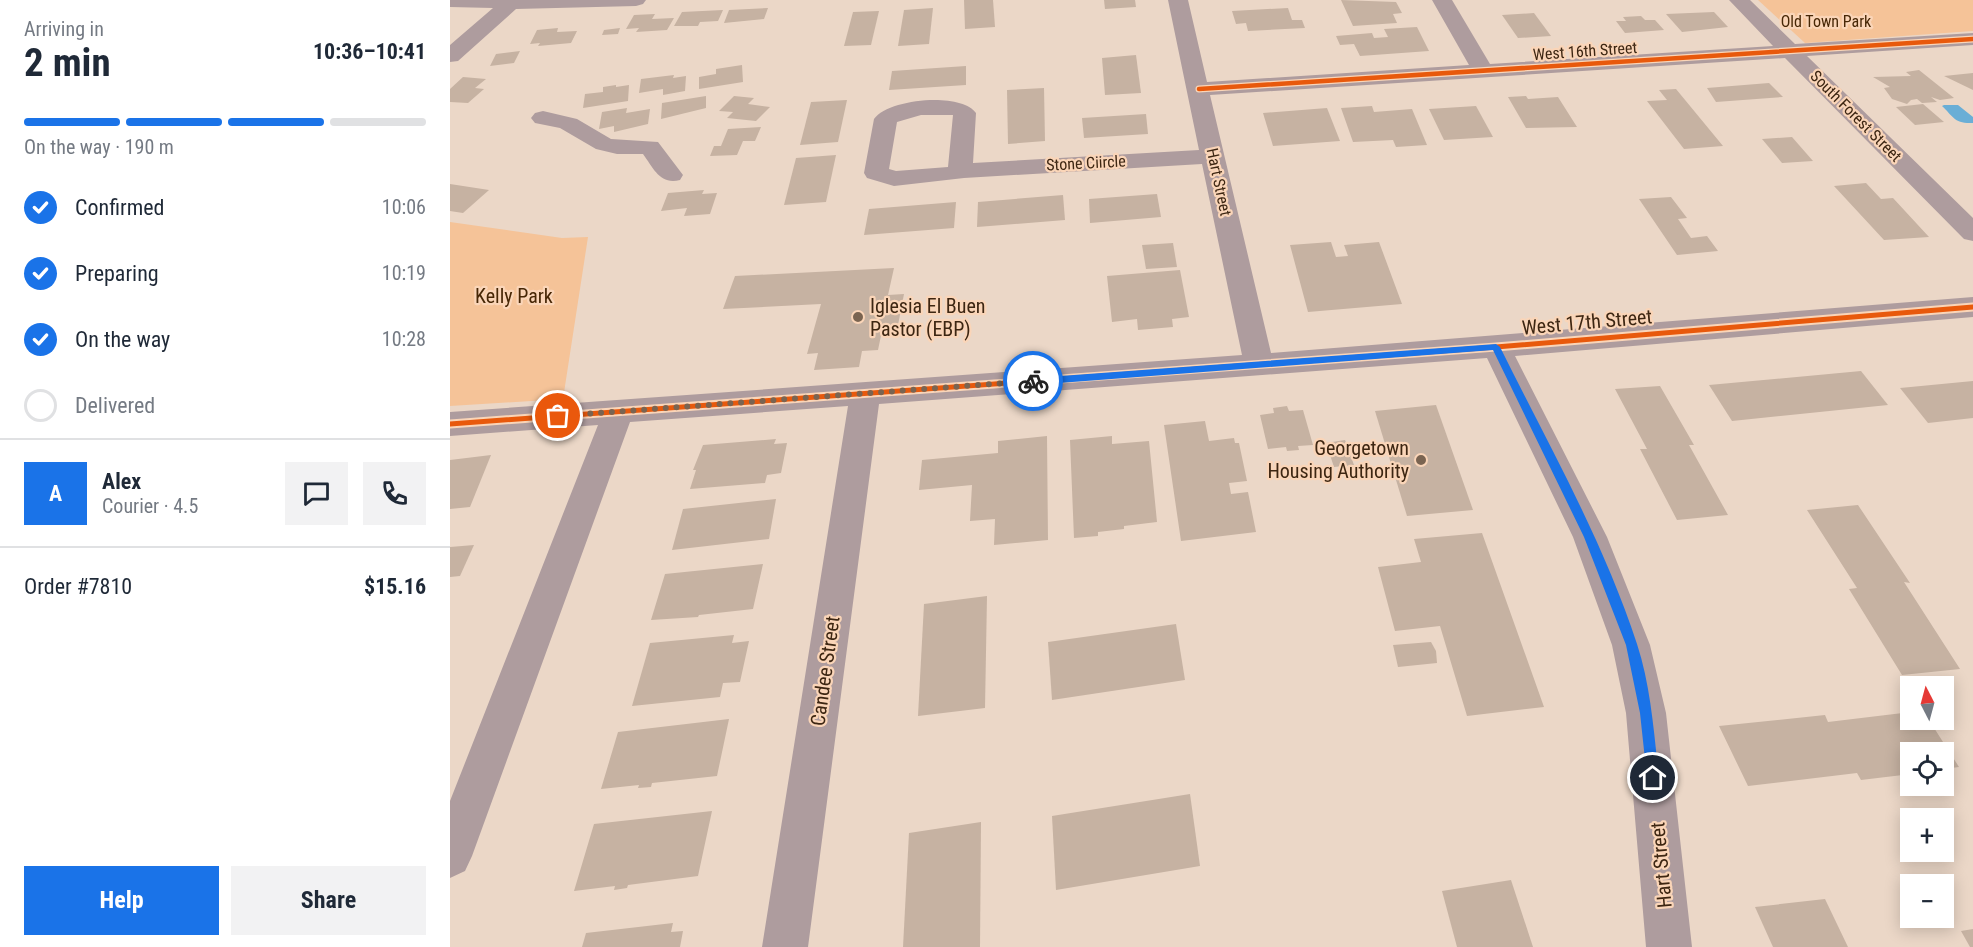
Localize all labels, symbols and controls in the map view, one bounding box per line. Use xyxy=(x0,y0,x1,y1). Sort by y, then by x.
park label: Old Town Park xyxy=(1781,12,1872,31)
text: Arriving in xyxy=(24,17,104,41)
street label: West 16th Street xyxy=(1532,38,1638,64)
text: 10:36–10:41 xyxy=(313,39,426,64)
text: 2 min xyxy=(24,40,111,86)
street label: South Forest Street xyxy=(1806,66,1906,166)
text: On the way · 190 m xyxy=(24,135,174,159)
street label: Hart Street xyxy=(1203,146,1235,218)
street label: Stone Ciircle xyxy=(1046,151,1126,175)
icon: check xyxy=(24,191,57,224)
text: Confirmed xyxy=(75,195,164,220)
text: 10:06 xyxy=(382,195,426,219)
icon: check xyxy=(24,257,57,290)
text: Preparing xyxy=(75,261,159,286)
text: 10:19 xyxy=(382,261,426,285)
park label: Kelly Park xyxy=(475,284,553,308)
place label: Iglesia El Buen Pastor (EBP) xyxy=(870,294,985,341)
street label: West 17th Street xyxy=(1521,304,1653,340)
marker: Iglesia El Buen Pastor (EBP) xyxy=(851,310,865,324)
icon: check xyxy=(24,323,57,356)
text: On the way xyxy=(75,327,170,352)
text: 10:28 xyxy=(382,327,426,351)
courier xyxy=(1003,351,1063,411)
icon: bike xyxy=(1017,365,1050,398)
pin xyxy=(532,390,583,441)
text: Delivered xyxy=(75,393,155,418)
icon: bag xyxy=(541,399,574,432)
place label: Georgetown Housing Authority xyxy=(1267,436,1409,483)
marker: Georgetown Housing Authority xyxy=(1414,453,1428,467)
button: chat xyxy=(285,462,348,525)
button: phone xyxy=(363,462,426,525)
text: Alex xyxy=(102,469,141,494)
text: A xyxy=(49,481,62,506)
text: Courier · 4.5 xyxy=(102,494,198,518)
text: Order #7810 xyxy=(24,574,132,599)
text: $15.16 xyxy=(364,574,426,599)
street label: Candee Street xyxy=(805,614,845,727)
north arrow xyxy=(1900,676,1954,730)
map controls xyxy=(1900,676,1954,928)
button: locate xyxy=(1900,742,1954,796)
pin xyxy=(1627,752,1678,803)
icon: home xyxy=(1636,761,1669,794)
button: + xyxy=(1900,808,1954,862)
street label: Hart Street xyxy=(1645,821,1677,909)
button: Help xyxy=(24,866,219,935)
button: Share xyxy=(231,866,426,935)
button: − xyxy=(1900,874,1954,928)

